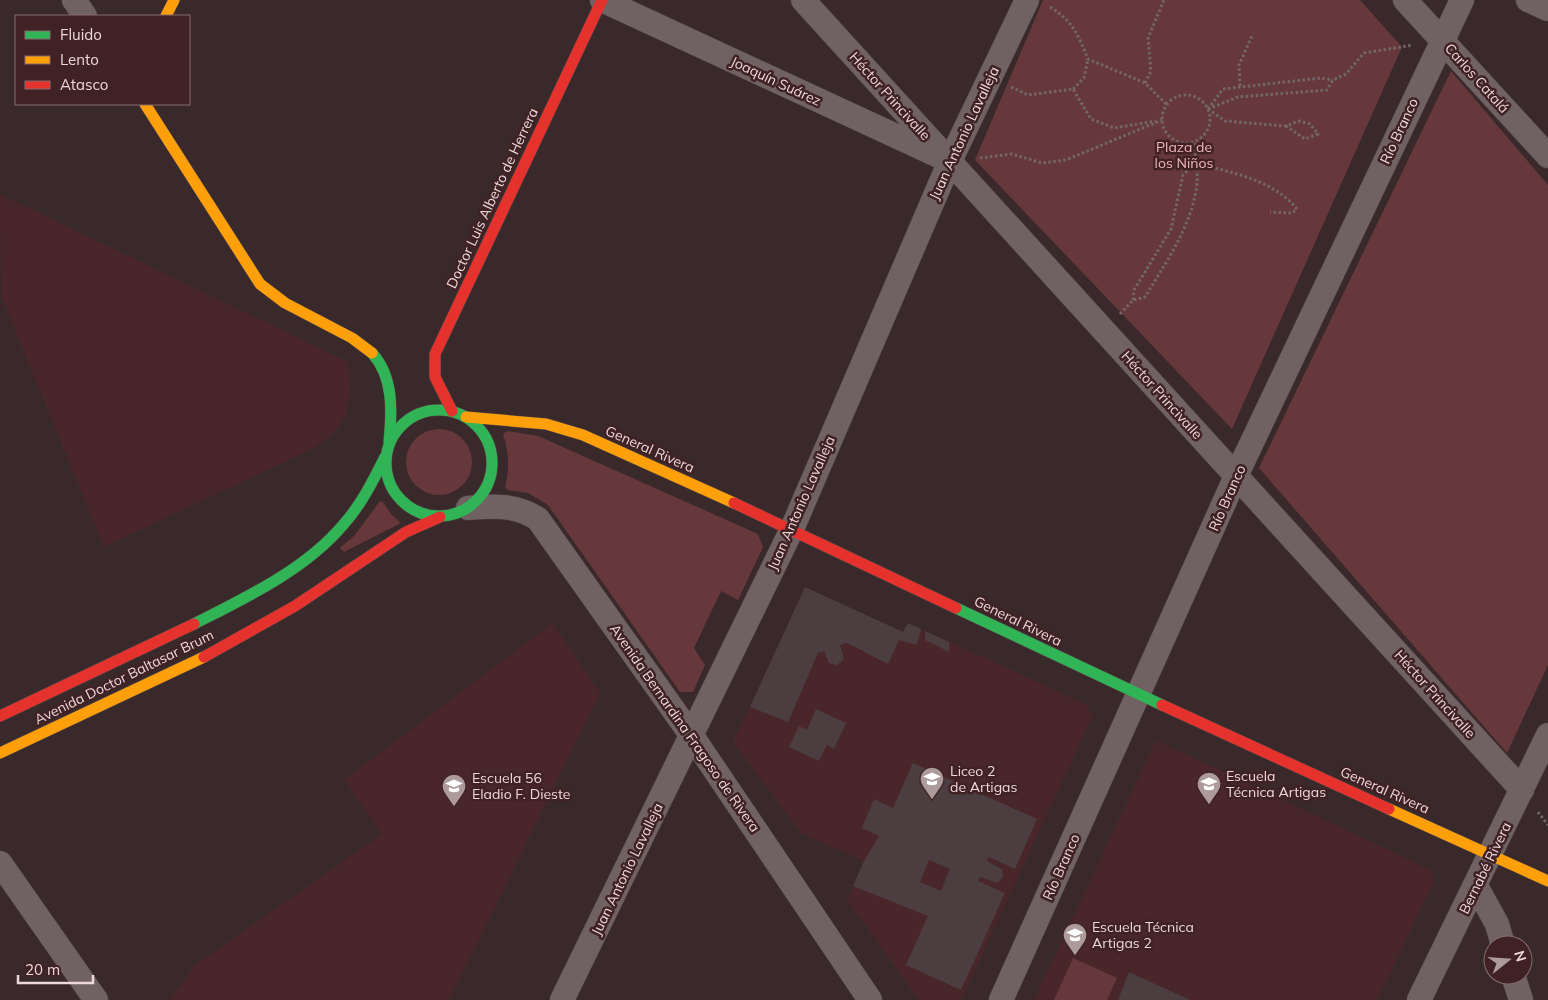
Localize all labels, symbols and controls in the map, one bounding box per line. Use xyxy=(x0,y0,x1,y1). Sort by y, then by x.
legend xyxy=(15,15,190,105)
text: Fluido xyxy=(60,25,102,44)
street label: Carlos Catalá xyxy=(1441,39,1513,117)
street label: Héctor Princivalle xyxy=(846,48,934,144)
text: Lento xyxy=(60,50,99,69)
street label: Joaquín Suárez xyxy=(728,52,824,110)
street label: Juan Antonio Lavalleja xyxy=(925,63,1003,203)
text: Atasco xyxy=(60,75,108,94)
street label: Río Branco xyxy=(1376,95,1422,167)
street label: Doctor Luis Alberto de Herrera xyxy=(442,105,542,291)
park label: Plaza de los Niños xyxy=(1155,138,1213,172)
street label: Héctor Princivalle xyxy=(1118,347,1206,443)
street label: General Rivera xyxy=(603,421,697,477)
street label: Juan Antonio Lavalleja xyxy=(763,433,839,573)
street label: Río Branco xyxy=(1204,462,1250,534)
street label: General Rivera xyxy=(971,592,1065,650)
street label: Avenida Bernardina Fragoso de Rivera xyxy=(606,620,764,836)
street label: Avenida Doctor Baltasar Brum xyxy=(31,626,217,728)
street label: Héctor Princivalle xyxy=(1391,646,1479,742)
place label: Liceo 2 de Artigas xyxy=(950,762,1017,796)
street label: General Rivera xyxy=(1338,762,1432,818)
school or university icon: Liceo 2 de Artigas xyxy=(919,766,945,800)
place label: Escuela Técnica Artigas xyxy=(1226,767,1326,801)
place label: Escuela 56 Eladio F. Dieste xyxy=(472,769,570,803)
school or university icon: Escuela Técnica Artigas xyxy=(1196,771,1222,805)
school or university icon: Escuela 56 Eladio F. Dieste xyxy=(441,773,467,807)
street label: Juan Antonio Lavalleja xyxy=(587,800,667,938)
street label: Bernabé Rivera xyxy=(1455,819,1515,917)
street label: Río Branco xyxy=(1038,831,1084,903)
place label: Escuela Técnica Artigas 2 xyxy=(1092,918,1194,952)
school or university icon: Escuela Técnica Artigas 2 xyxy=(1062,922,1088,956)
north arrow xyxy=(1483,935,1533,985)
text: N xyxy=(1510,949,1531,964)
scale bar xyxy=(18,952,92,984)
text: 20 m xyxy=(25,960,60,979)

